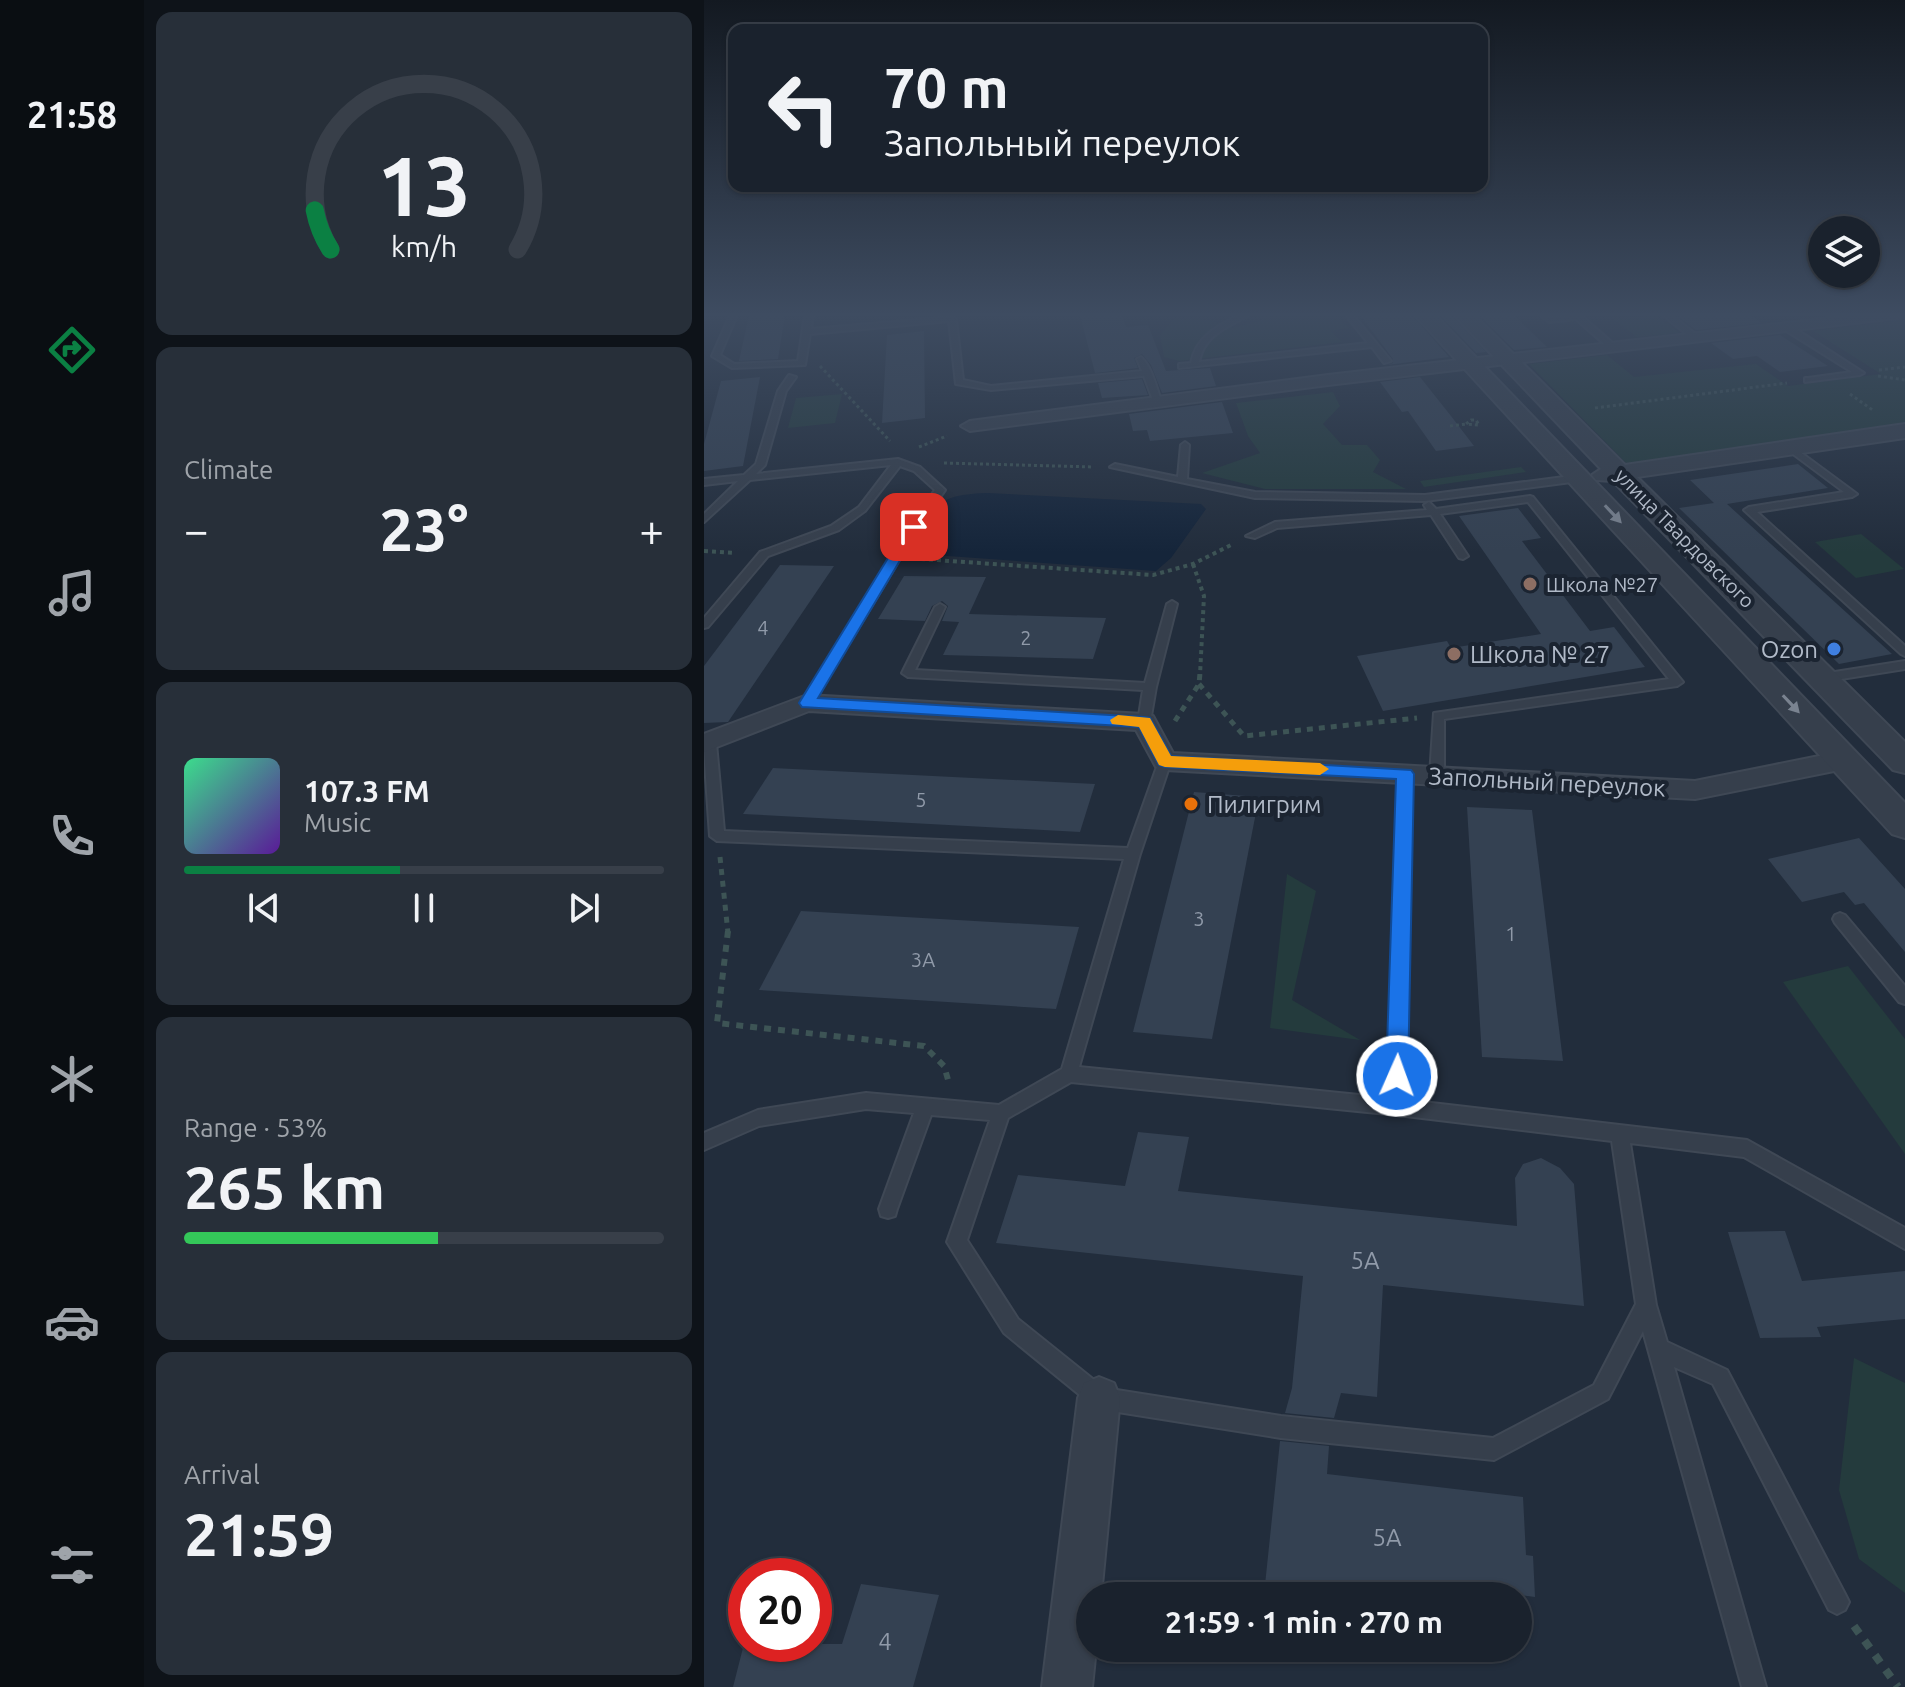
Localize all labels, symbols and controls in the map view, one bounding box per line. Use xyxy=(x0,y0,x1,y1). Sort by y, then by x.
icon: left xyxy=(752,56,856,160)
text: 70 m xyxy=(884,56,1009,119)
text: 21:58 xyxy=(27,94,117,135)
text: Запольный переулок xyxy=(884,122,1240,163)
text: 13 xyxy=(377,137,471,231)
map controls xyxy=(1808,216,1880,288)
button: layers xyxy=(1808,216,1880,288)
text: km/h xyxy=(391,230,457,262)
icon: directions xyxy=(44,322,100,378)
text: Climate xyxy=(184,455,273,484)
street label: улица Твардовского xyxy=(1611,464,1759,612)
pin xyxy=(880,493,948,561)
text: 23° xyxy=(380,495,468,562)
one-way arrow xyxy=(1603,504,1621,523)
text: − xyxy=(184,505,209,554)
text: + xyxy=(639,505,664,554)
icon: arrive xyxy=(892,505,936,549)
icon: music xyxy=(44,565,100,621)
place label: Школа №27 xyxy=(1546,573,1658,596)
marker: Школа №27 xyxy=(1521,575,1539,593)
house number: 4 xyxy=(757,616,769,639)
house number: 2 xyxy=(1020,626,1032,649)
place label: Ozon xyxy=(1761,636,1818,663)
marker: Ozon xyxy=(1825,640,1843,658)
place label: Школа № 27 xyxy=(1470,641,1610,668)
marker: Школа № 27 xyxy=(1445,645,1463,663)
one-way arrow xyxy=(1781,694,1799,713)
street label: Запольный переулок xyxy=(1428,762,1666,802)
text: 107.3 FM xyxy=(304,774,430,808)
house number: 5 xyxy=(915,788,927,811)
place label: Пилигрим xyxy=(1207,791,1321,818)
marker: Пилигрим xyxy=(1182,795,1200,813)
icon: phone xyxy=(44,808,100,864)
text: Music xyxy=(304,808,371,837)
icon: previous xyxy=(242,886,286,930)
icon: pause xyxy=(402,886,446,930)
icon: next xyxy=(562,886,606,930)
house number: 3 xyxy=(1193,907,1205,930)
house number: 1 xyxy=(1505,922,1517,945)
house number: 3А xyxy=(911,948,935,971)
position arrow xyxy=(1355,1034,1439,1118)
icon: climate xyxy=(44,1051,100,1107)
text: Range · 53% xyxy=(184,1113,327,1142)
text: 265 km xyxy=(184,1153,385,1220)
house number: 5А xyxy=(1350,1247,1380,1274)
icon: car xyxy=(44,1294,100,1350)
text: Arrival xyxy=(184,1460,260,1489)
text: 21:59 xyxy=(184,1500,334,1567)
house number: 5А xyxy=(1372,1524,1402,1551)
icon: filters xyxy=(44,1537,100,1593)
speed limit sign: 20 xyxy=(728,1558,832,1662)
text: 21:59 · 1 min · 270 m xyxy=(1165,1605,1443,1639)
house number: 4 xyxy=(878,1628,892,1655)

